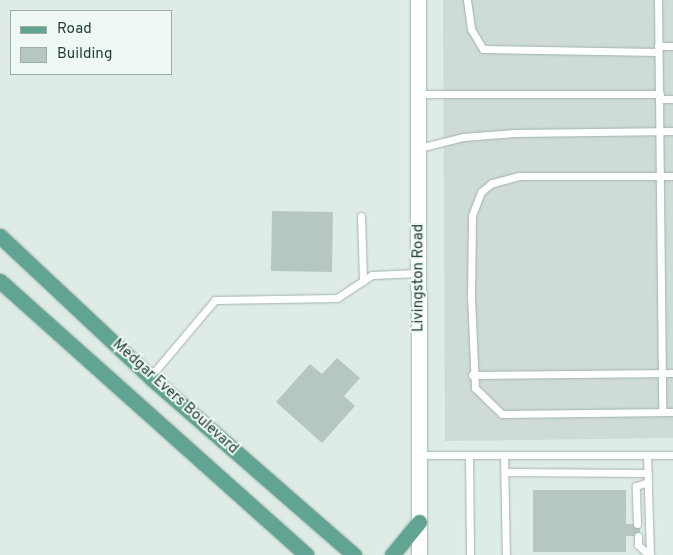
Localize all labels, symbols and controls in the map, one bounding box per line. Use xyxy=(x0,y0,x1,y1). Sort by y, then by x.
legend xyxy=(10,10,172,75)
text: Road xyxy=(57,20,92,39)
text: Building xyxy=(57,45,112,64)
street label: Livingston Road xyxy=(410,224,428,332)
street label: Medgar Evers Boulevard xyxy=(108,336,242,458)

